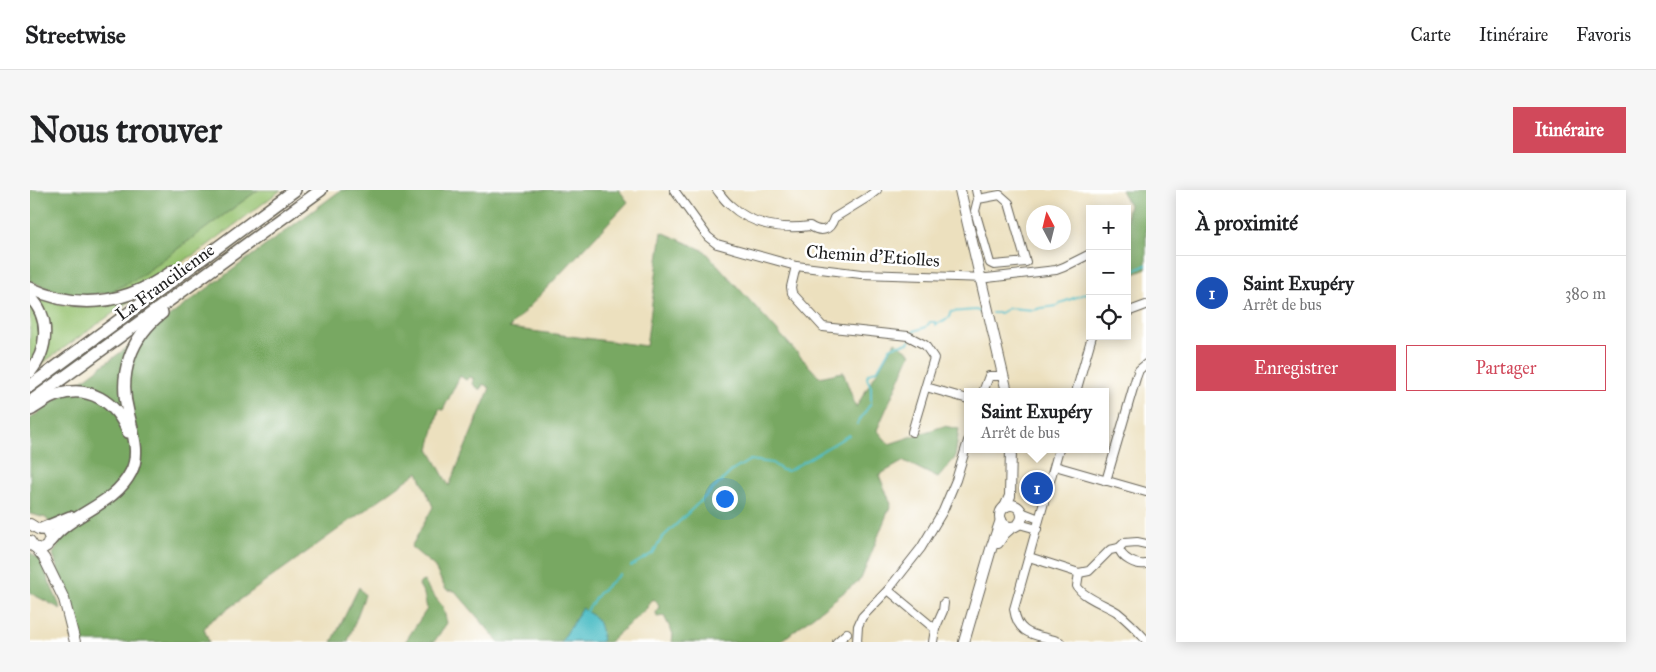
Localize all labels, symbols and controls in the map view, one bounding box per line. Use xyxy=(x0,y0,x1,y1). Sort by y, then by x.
text: Streetwise xyxy=(25,20,126,50)
text: Carte xyxy=(1411,24,1451,46)
text: Itinéraire xyxy=(1479,24,1548,46)
text: Favoris xyxy=(1576,24,1631,46)
button: Itinéraire xyxy=(1513,107,1626,153)
text: Nous trouver xyxy=(30,109,222,152)
north arrow xyxy=(1026,205,1071,250)
map controls xyxy=(1086,205,1131,340)
button: + xyxy=(1086,205,1131,250)
text: À proximité xyxy=(1196,210,1298,236)
street label: La Francilienne xyxy=(111,239,219,325)
street label: Chemin d'Etiolles xyxy=(805,240,941,272)
button: − xyxy=(1086,250,1131,295)
text: Saint Exupéry xyxy=(1243,272,1354,295)
text: 1 xyxy=(1209,284,1215,303)
text: 380 m xyxy=(1565,284,1606,303)
button: locate xyxy=(1086,295,1131,340)
text: Arrêt de bus xyxy=(1243,295,1322,314)
button: Enregistrer xyxy=(1196,345,1396,391)
button: Partager xyxy=(1406,345,1606,391)
popup xyxy=(964,388,1109,453)
text: Saint Exupéry xyxy=(981,400,1092,423)
text: Arrêt de bus xyxy=(981,423,1060,442)
pin: 1 xyxy=(1021,469,1053,507)
your location xyxy=(712,486,738,512)

